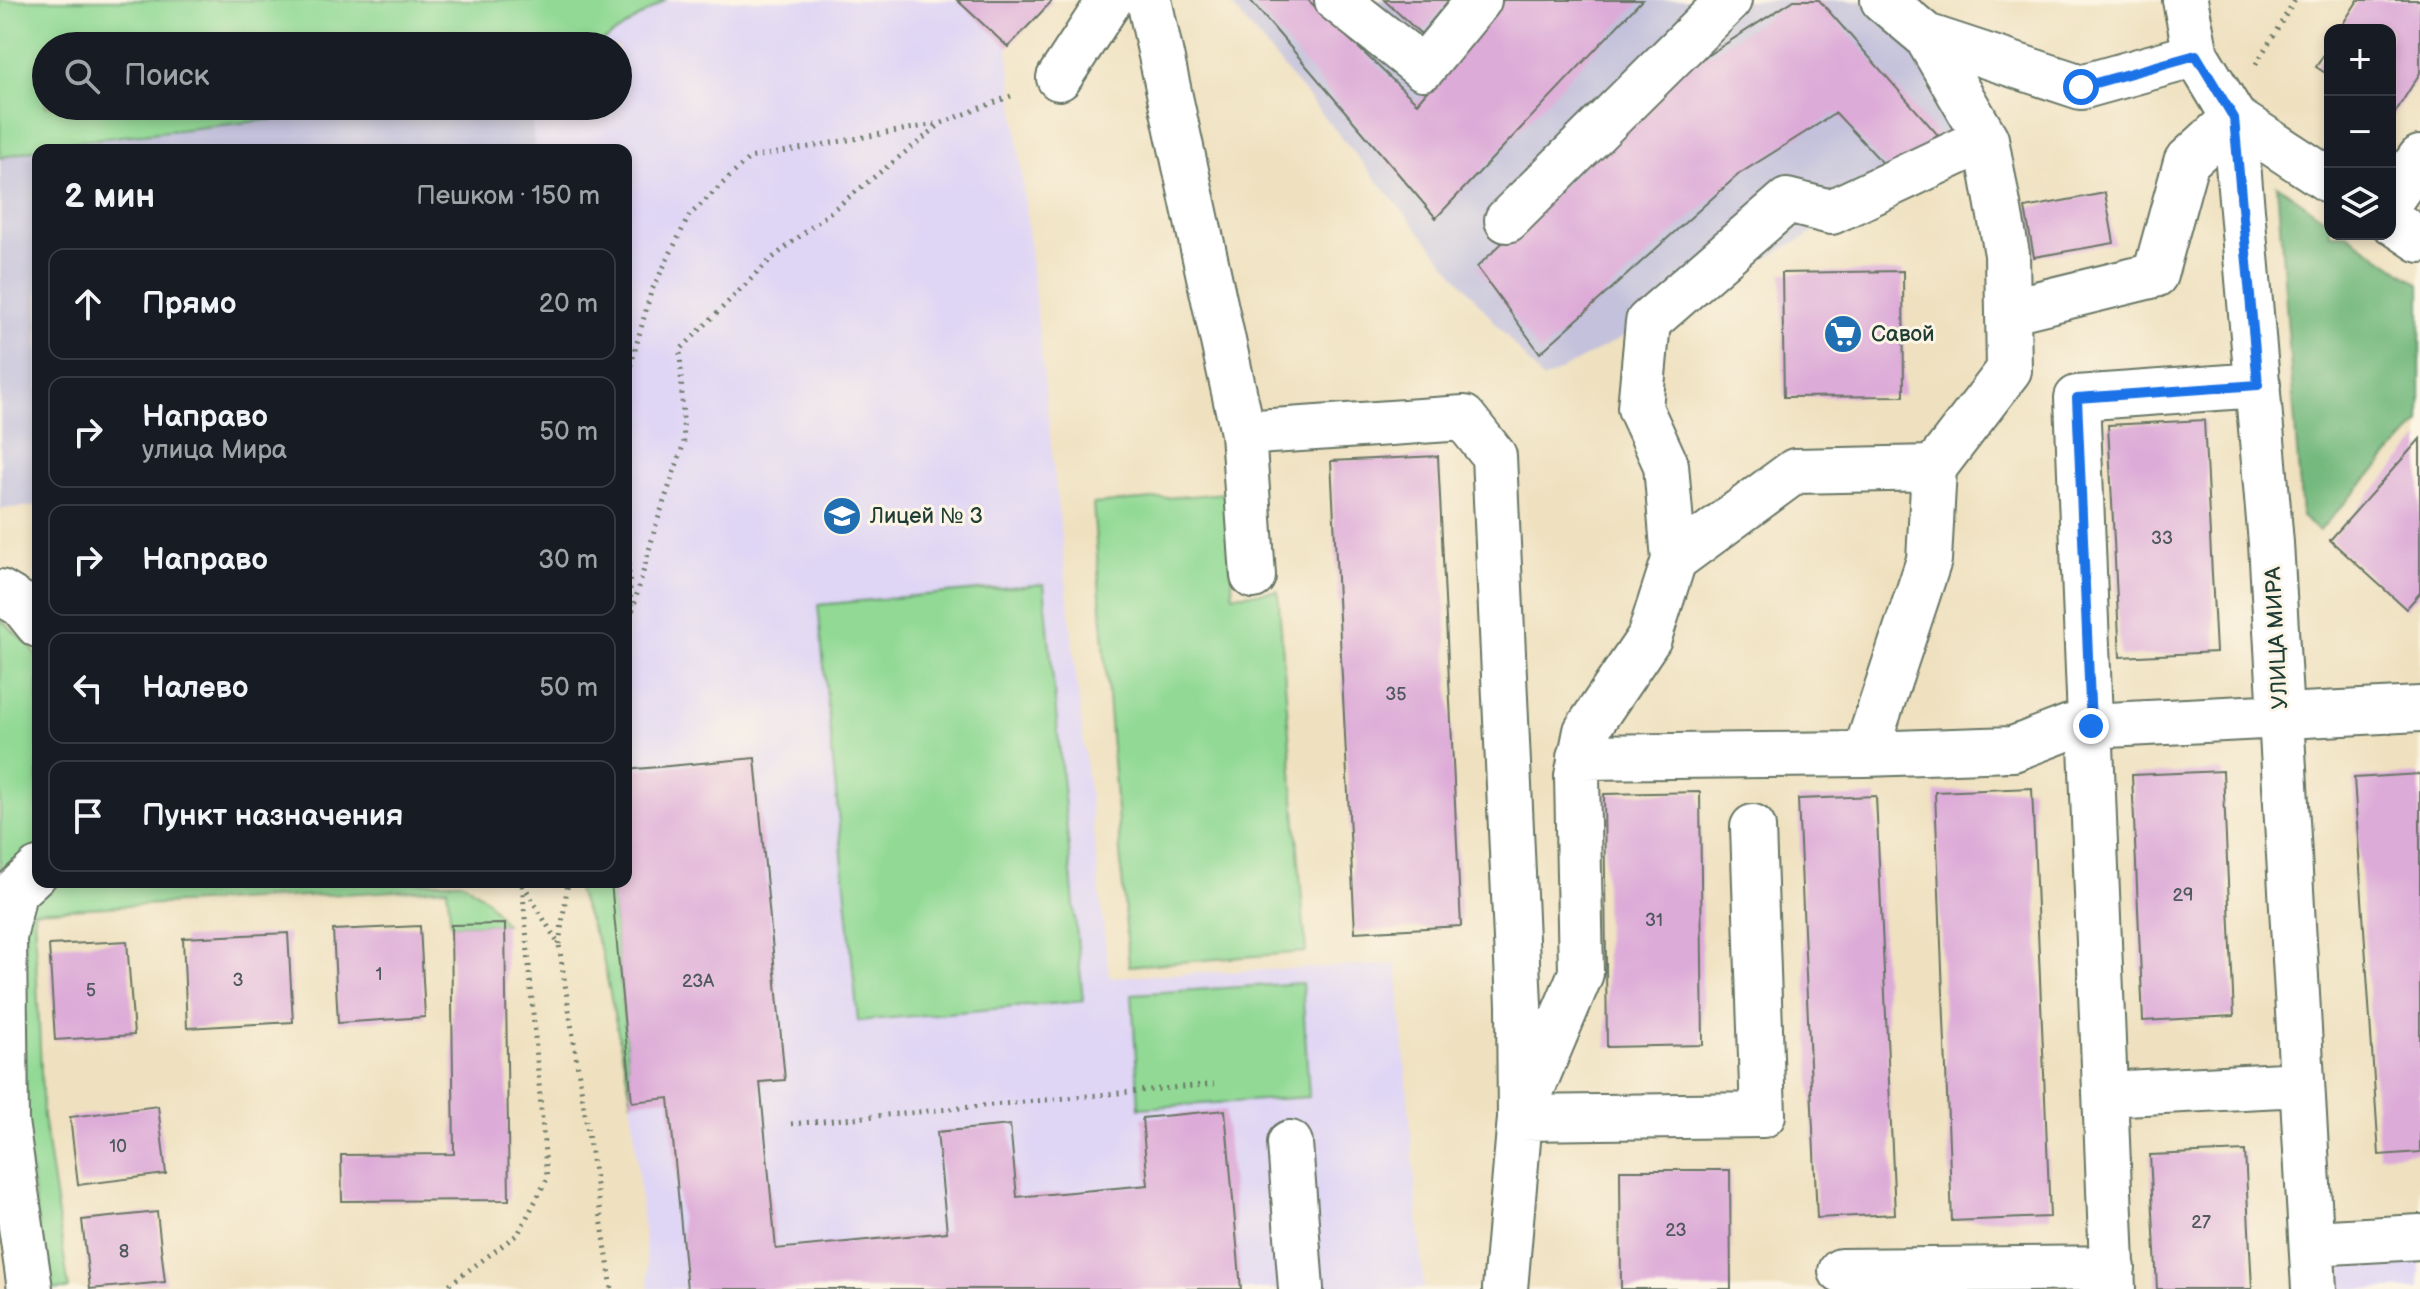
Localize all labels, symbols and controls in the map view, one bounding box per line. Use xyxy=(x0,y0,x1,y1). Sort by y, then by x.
map controls xyxy=(2324,24,2396,240)
button: + xyxy=(2324,24,2396,96)
search box xyxy=(32,32,632,120)
icon: search xyxy=(60,54,104,98)
text: Поиск xyxy=(124,58,210,94)
route start xyxy=(2063,69,2099,105)
button: − xyxy=(2324,96,2396,168)
button: layers xyxy=(2324,168,2396,240)
text: 2 мин xyxy=(64,176,155,217)
text: Пешком · 150 m xyxy=(416,181,600,212)
icon: ahead xyxy=(66,282,110,326)
text: Прямо xyxy=(142,286,236,322)
text: 20 m xyxy=(539,289,598,320)
supermarket icon: Савой xyxy=(1822,313,1864,355)
place label: Савой xyxy=(1871,321,1934,348)
text: Направо xyxy=(142,399,268,435)
icon: right xyxy=(66,410,110,454)
text: 50 m xyxy=(539,417,598,448)
text: улица Мира xyxy=(142,435,287,466)
school or university icon: Лицей № 3 xyxy=(821,495,863,537)
place label: Лицей № 3 xyxy=(869,503,983,530)
house number: 33 xyxy=(2151,528,2173,549)
icon: right xyxy=(66,538,110,582)
text: Направо xyxy=(142,542,268,578)
text: 30 m xyxy=(538,545,598,576)
street label: УЛИЦА МИРА xyxy=(2260,565,2294,710)
icon: left xyxy=(66,666,110,710)
text: Налево xyxy=(142,670,248,706)
text: 50 m xyxy=(539,673,598,704)
house number: 35 xyxy=(1385,684,1407,705)
route end xyxy=(2073,708,2109,744)
icon: arrive xyxy=(66,794,110,838)
text: Пункт назначения xyxy=(142,798,403,834)
house number: 29 xyxy=(2172,885,2194,906)
house number: 31 xyxy=(1645,910,1663,931)
house number: 1 xyxy=(376,964,382,985)
house number: 3 xyxy=(232,970,244,991)
house number: 23А xyxy=(682,971,714,992)
house number: 5 xyxy=(86,980,96,1001)
house number: 10 xyxy=(109,1136,127,1157)
house number: 27 xyxy=(2191,1212,2211,1233)
house number: 23 xyxy=(1665,1220,1687,1241)
house number: 8 xyxy=(119,1241,129,1262)

